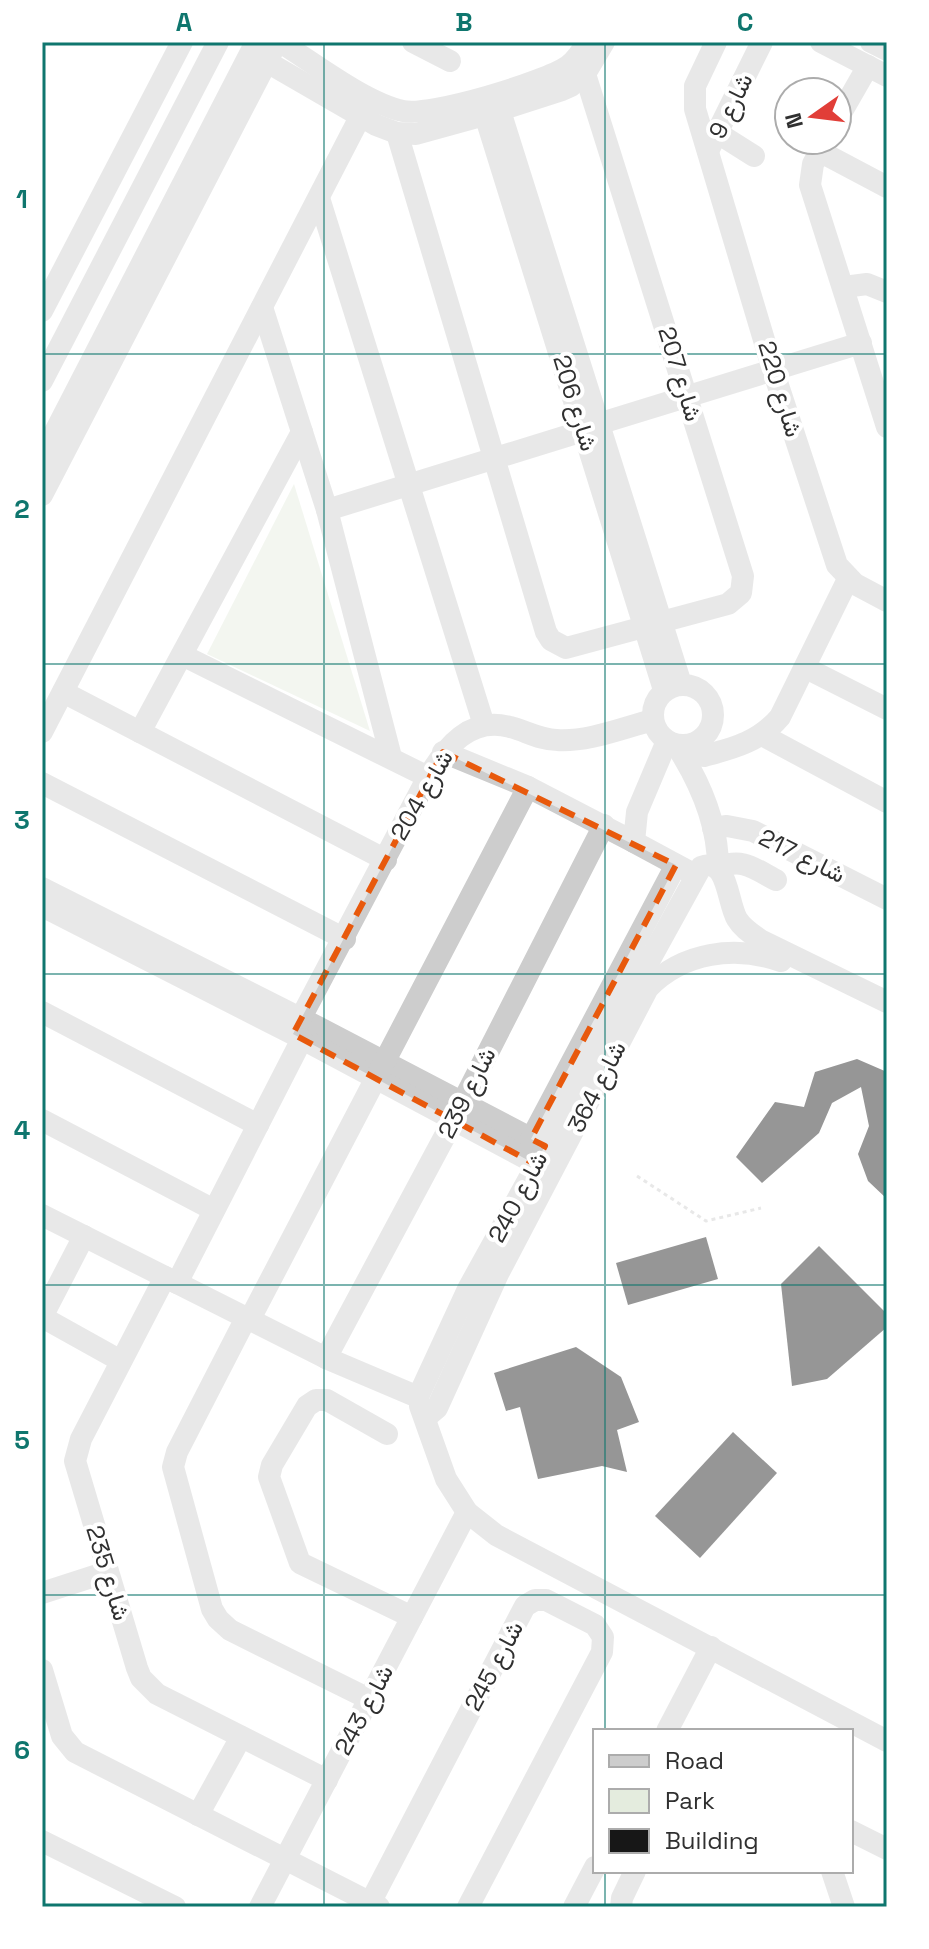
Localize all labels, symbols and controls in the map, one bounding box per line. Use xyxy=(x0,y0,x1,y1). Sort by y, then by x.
text: A xyxy=(176,5,193,39)
text: B xyxy=(455,5,473,39)
text: C xyxy=(737,5,753,39)
street label: شارع 9 xyxy=(701,68,761,144)
north arrow xyxy=(773,76,853,156)
text: N xyxy=(778,110,809,131)
text: 1 xyxy=(16,182,28,216)
street label: شارع 207 xyxy=(650,323,710,425)
street label: شارع 220 xyxy=(750,337,810,441)
street label: شارع 206 xyxy=(545,351,605,455)
text: 2 xyxy=(14,492,30,526)
street label: شارع 204 xyxy=(383,744,461,846)
text: 3 xyxy=(14,803,30,837)
street label: شارع 217 xyxy=(753,821,851,891)
street label: شارع 364 xyxy=(560,1036,634,1138)
street label: شارع 239 xyxy=(430,1042,504,1144)
text: 4 xyxy=(14,1113,30,1147)
street label: شارع 240 xyxy=(481,1146,555,1248)
text: 5 xyxy=(14,1423,30,1457)
street label: شارع 235 xyxy=(78,1522,138,1624)
street label: شارع 245 xyxy=(457,1615,531,1717)
street label: شارع 243 xyxy=(327,1659,401,1761)
legend xyxy=(593,1729,853,1873)
text: 6 xyxy=(14,1733,30,1767)
text: Road xyxy=(665,1745,724,1776)
text: Park xyxy=(665,1785,715,1816)
text: Building xyxy=(665,1825,759,1856)

